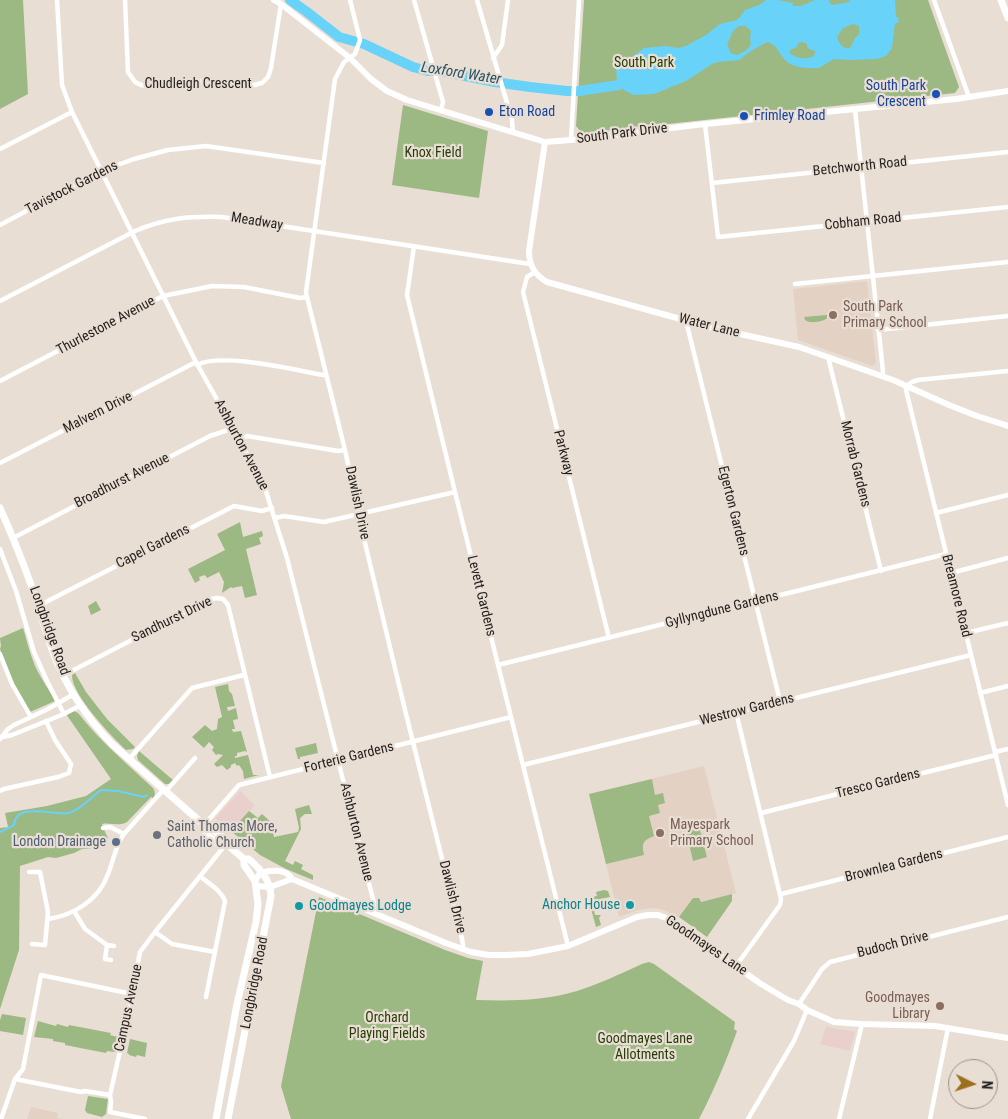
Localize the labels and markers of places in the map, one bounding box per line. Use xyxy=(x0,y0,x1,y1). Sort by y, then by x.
place label: South Park Crescent xyxy=(866,78,926,110)
marker: South Park Crescent xyxy=(930,88,942,100)
place label: Eton Road xyxy=(499,104,555,120)
marker: Eton Road xyxy=(483,106,495,118)
place label: Frimley Road xyxy=(754,108,825,124)
marker: Frimley Road xyxy=(738,110,750,122)
place label: South Park Primary School xyxy=(843,299,927,332)
marker: South Park Primary School xyxy=(827,309,839,321)
place label: Mayespark Primary School xyxy=(670,817,754,850)
place label: Saint Thomas More, Catholic Church xyxy=(167,819,277,852)
marker: Mayespark Primary School xyxy=(654,827,666,839)
marker: Saint Thomas More, Catholic Church xyxy=(151,829,163,841)
place label: London Drainage xyxy=(13,834,106,850)
marker: London Drainage xyxy=(110,836,122,848)
place label: Anchor House xyxy=(542,897,620,913)
place label: Goodmayes Lodge xyxy=(309,898,411,914)
marker: Anchor House xyxy=(624,899,636,911)
marker: Goodmayes Lodge xyxy=(293,900,305,912)
place label: Goodmayes Library xyxy=(865,990,930,1022)
marker: Goodmayes Library xyxy=(934,1000,946,1012)

